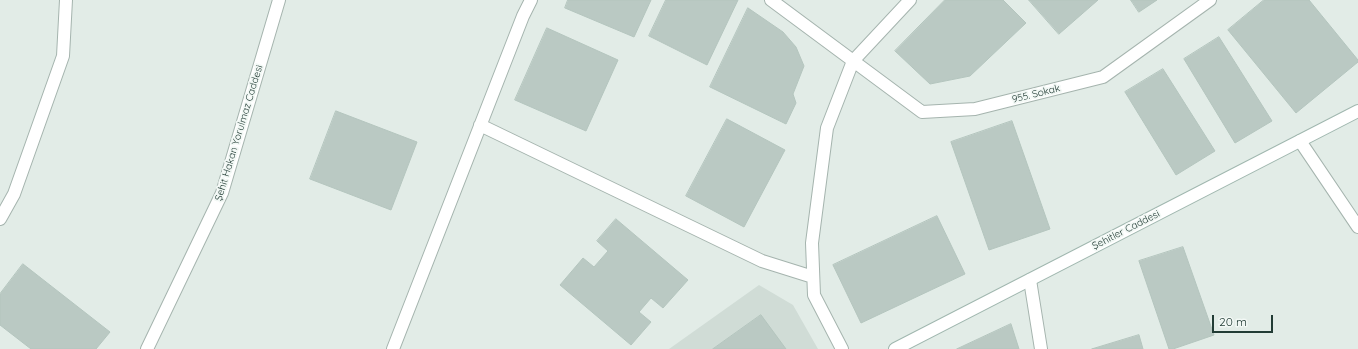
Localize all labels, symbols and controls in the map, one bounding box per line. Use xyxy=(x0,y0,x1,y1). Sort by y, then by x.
street label: Şehit Hakan Yorulmaz Caddesi xyxy=(213,64,265,202)
street label: 955. Sokak xyxy=(1011,82,1061,106)
street label: Şehitler Caddesi xyxy=(1090,208,1162,252)
scale bar xyxy=(1214,307,1275,333)
text: 20 m xyxy=(1219,314,1247,329)

